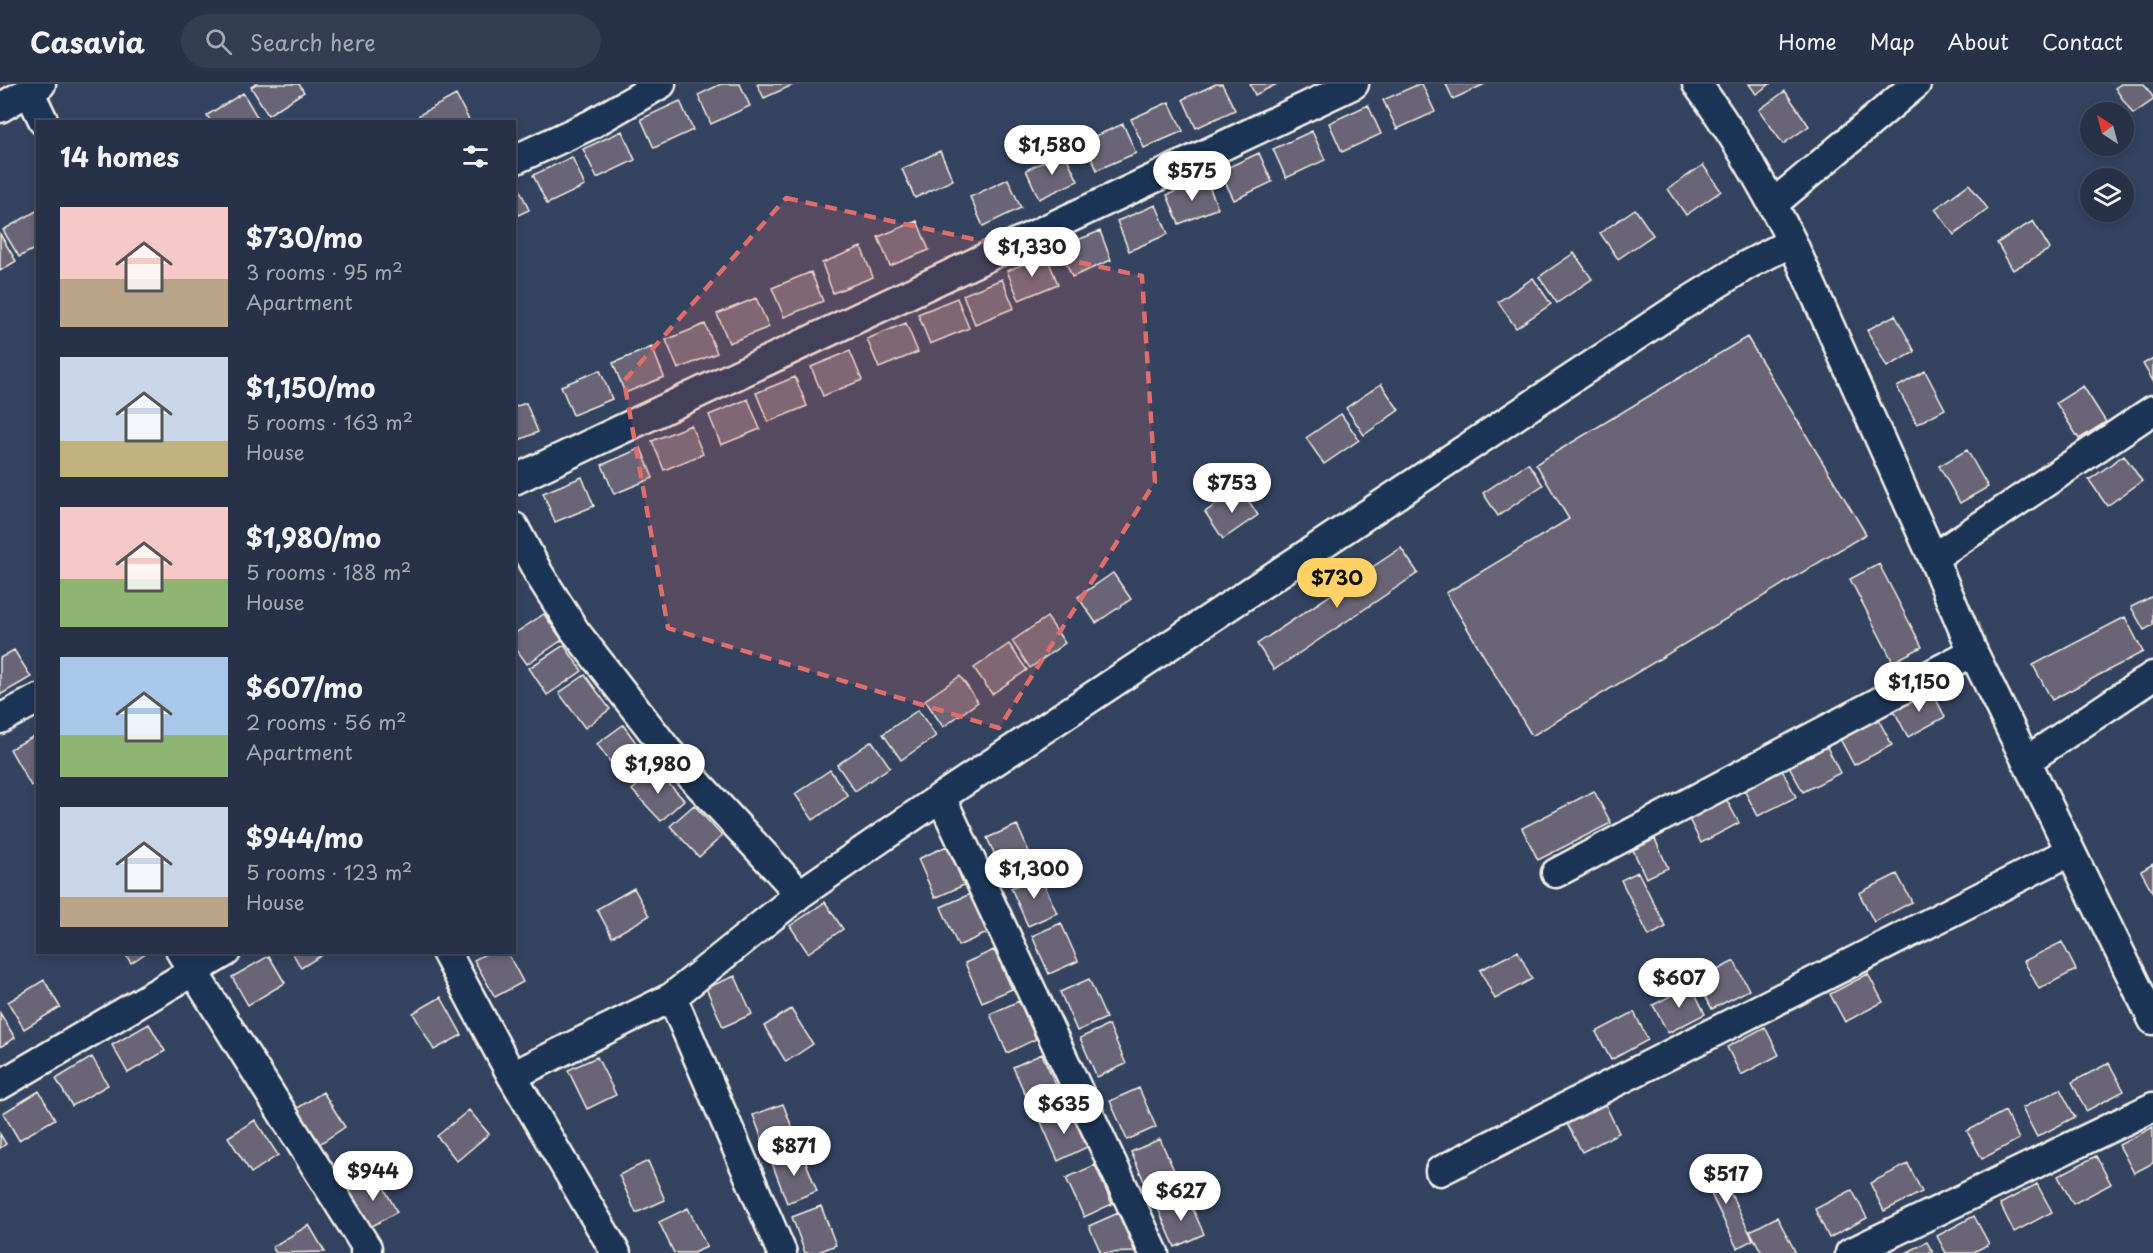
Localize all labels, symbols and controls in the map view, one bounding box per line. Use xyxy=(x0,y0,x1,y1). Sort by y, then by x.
search box xyxy=(181,14,601,68)
text: Casavia xyxy=(30,20,145,63)
icon: search xyxy=(202,25,235,58)
text: Search here xyxy=(250,25,376,58)
text: Home xyxy=(1778,25,1837,57)
text: Map xyxy=(1870,25,1915,57)
text: About xyxy=(1948,25,2009,57)
text: Contact xyxy=(2042,25,2123,57)
north arrow xyxy=(2080,102,2134,156)
map controls xyxy=(2080,102,2134,222)
pin: $1,580 xyxy=(1003,125,1101,176)
text: $1,580 xyxy=(1018,129,1086,159)
text: 14 homes xyxy=(60,137,179,176)
icon: filters xyxy=(459,140,492,173)
pin: $575 xyxy=(1156,151,1228,202)
text: $575 xyxy=(1167,155,1217,185)
button: layers xyxy=(2080,168,2134,222)
text: $730/mo xyxy=(246,218,363,257)
pin: $1,330 xyxy=(983,227,1081,278)
icon: home xyxy=(108,231,180,303)
text: $1,330 xyxy=(997,231,1067,261)
text: 3 rooms · 95 m² xyxy=(246,257,403,287)
text: Apartment xyxy=(246,287,353,317)
text: $1,150/mo xyxy=(246,368,375,407)
icon: home xyxy=(108,381,180,453)
text: 5 rooms · 163 m² xyxy=(246,407,413,437)
text: House xyxy=(246,437,305,467)
pin: $753 xyxy=(1196,463,1268,514)
text: $753 xyxy=(1207,467,1257,497)
text: $1,980/mo xyxy=(246,518,381,557)
icon: home xyxy=(108,531,180,603)
text: 5 rooms · 188 m² xyxy=(246,557,411,587)
pin: $730 xyxy=(1301,558,1373,609)
text: $730 xyxy=(1311,562,1363,592)
text: House xyxy=(246,587,305,617)
pin: $1,150 xyxy=(1870,662,1968,713)
text: $1,150 xyxy=(1888,666,1950,696)
text: $607/mo xyxy=(246,668,363,707)
icon: home xyxy=(108,681,180,753)
text: 2 rooms · 56 m² xyxy=(246,707,407,737)
text: Apartment xyxy=(246,737,353,767)
pin: $1,980 xyxy=(609,744,707,795)
text: $1,980 xyxy=(625,748,691,778)
text: $944/mo xyxy=(246,818,363,857)
icon: home xyxy=(108,831,180,903)
pin: $1,300 xyxy=(985,849,1083,900)
text: $1,300 xyxy=(999,853,1069,883)
text: 5 rooms · 123 m² xyxy=(246,857,412,887)
text: House xyxy=(246,887,305,917)
pin: $607 xyxy=(1643,958,1715,1009)
text: $607 xyxy=(1652,962,1706,992)
pin: $635 xyxy=(1028,1084,1100,1135)
text: $635 xyxy=(1038,1088,1090,1118)
pin: $871 xyxy=(758,1126,830,1177)
text: $871 xyxy=(772,1130,816,1160)
pin: $944 xyxy=(337,1151,409,1202)
pin: $517 xyxy=(1690,1154,1762,1205)
text: $944 xyxy=(347,1155,399,1185)
text: $517 xyxy=(1703,1158,1749,1188)
pin: $627 xyxy=(1145,1171,1217,1222)
text: $627 xyxy=(1156,1175,1206,1205)

